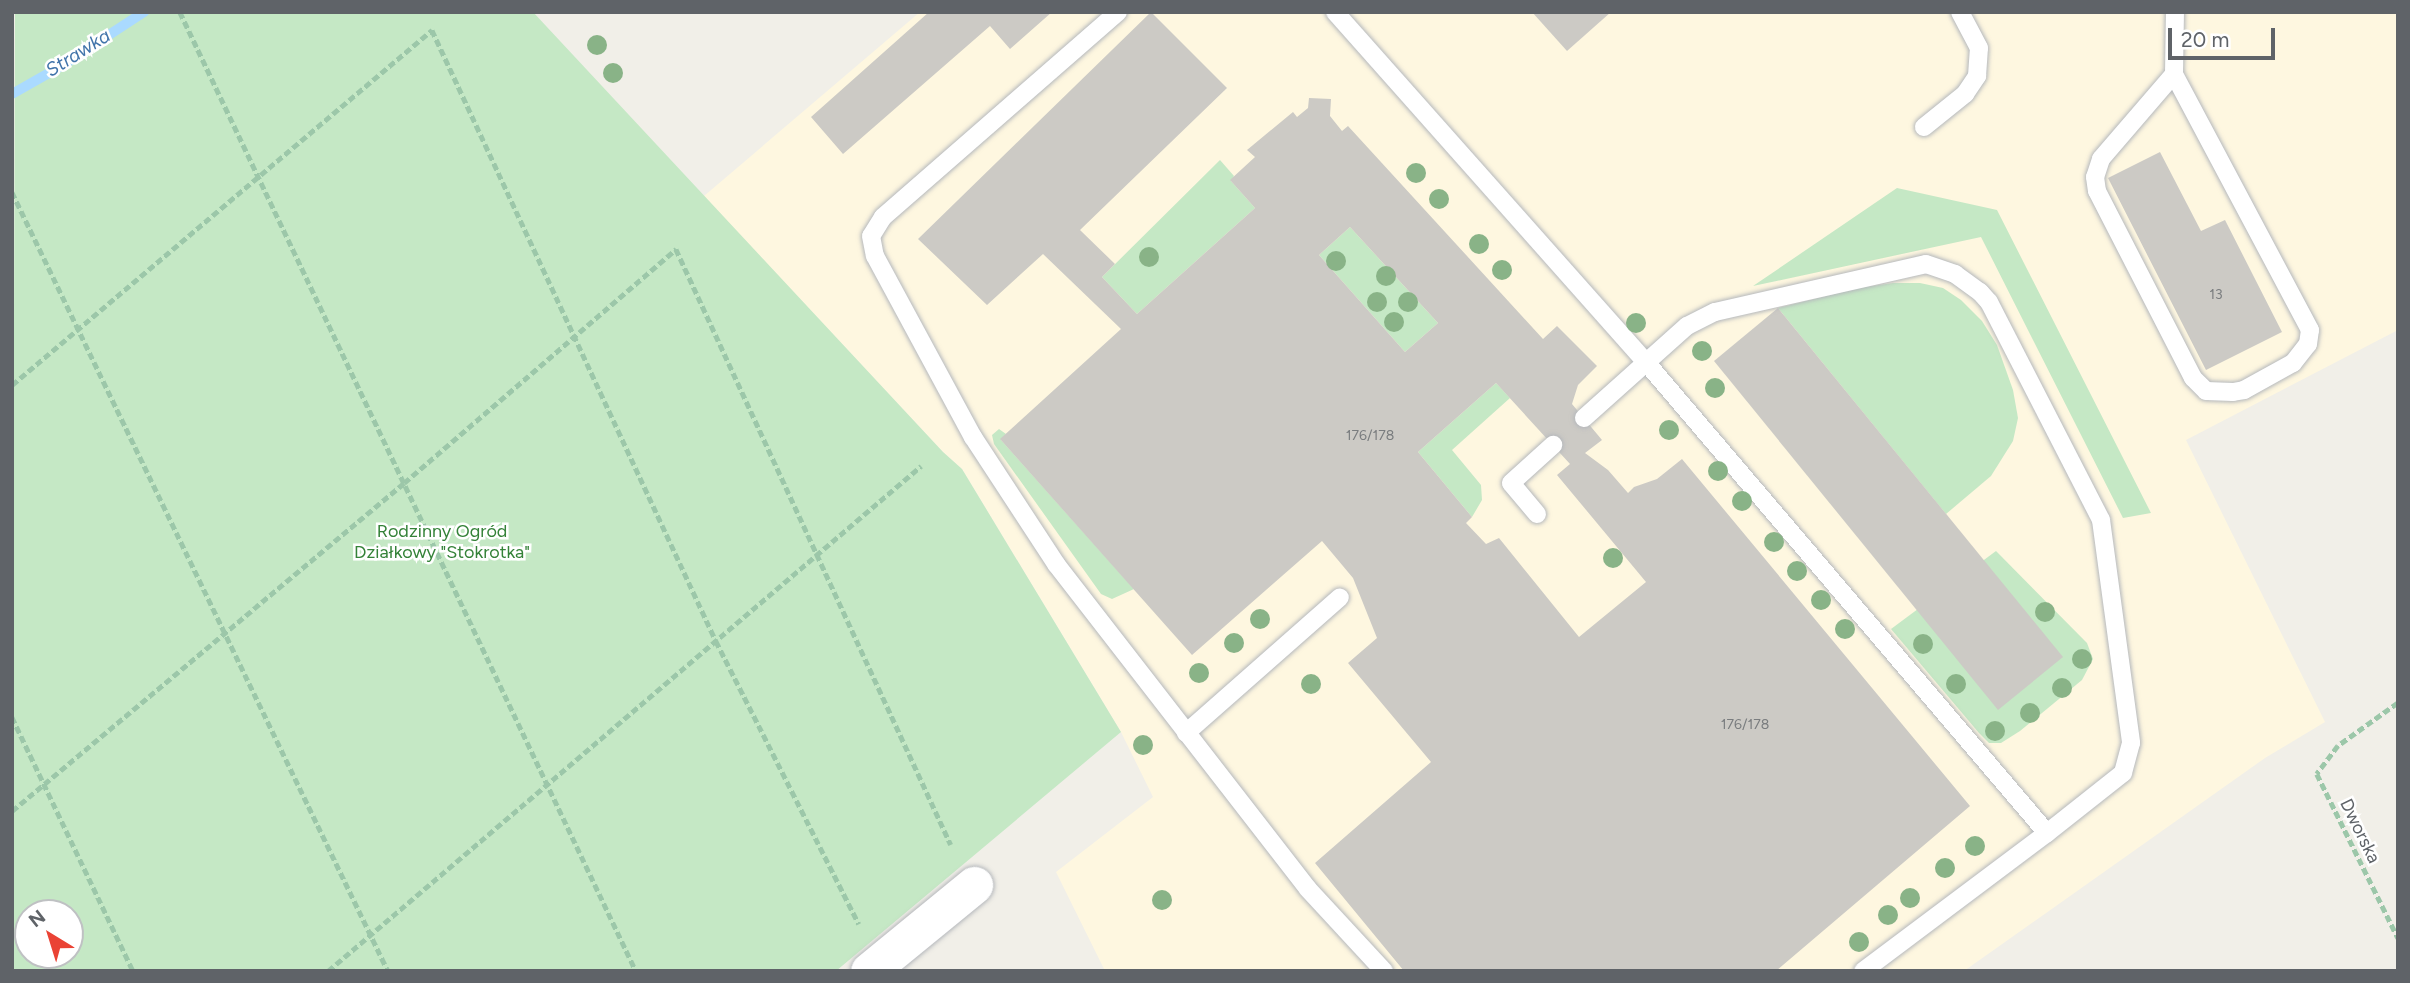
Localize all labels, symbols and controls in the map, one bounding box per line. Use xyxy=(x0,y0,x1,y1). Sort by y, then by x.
scale bar xyxy=(2172,14,2279,58)
water label: Strawka xyxy=(42,24,114,82)
text: 20 m xyxy=(2181,27,2229,52)
house number: 13 xyxy=(2209,287,2223,303)
house number: 176/178 xyxy=(1346,428,1394,444)
park label: Rodzinny Ogród Działkowy "Stokrotka" xyxy=(354,521,530,564)
house number: 176/178 xyxy=(1721,717,1769,733)
street label: Dworska xyxy=(2335,795,2385,867)
north arrow xyxy=(14,899,84,969)
text: N xyxy=(24,905,50,932)

